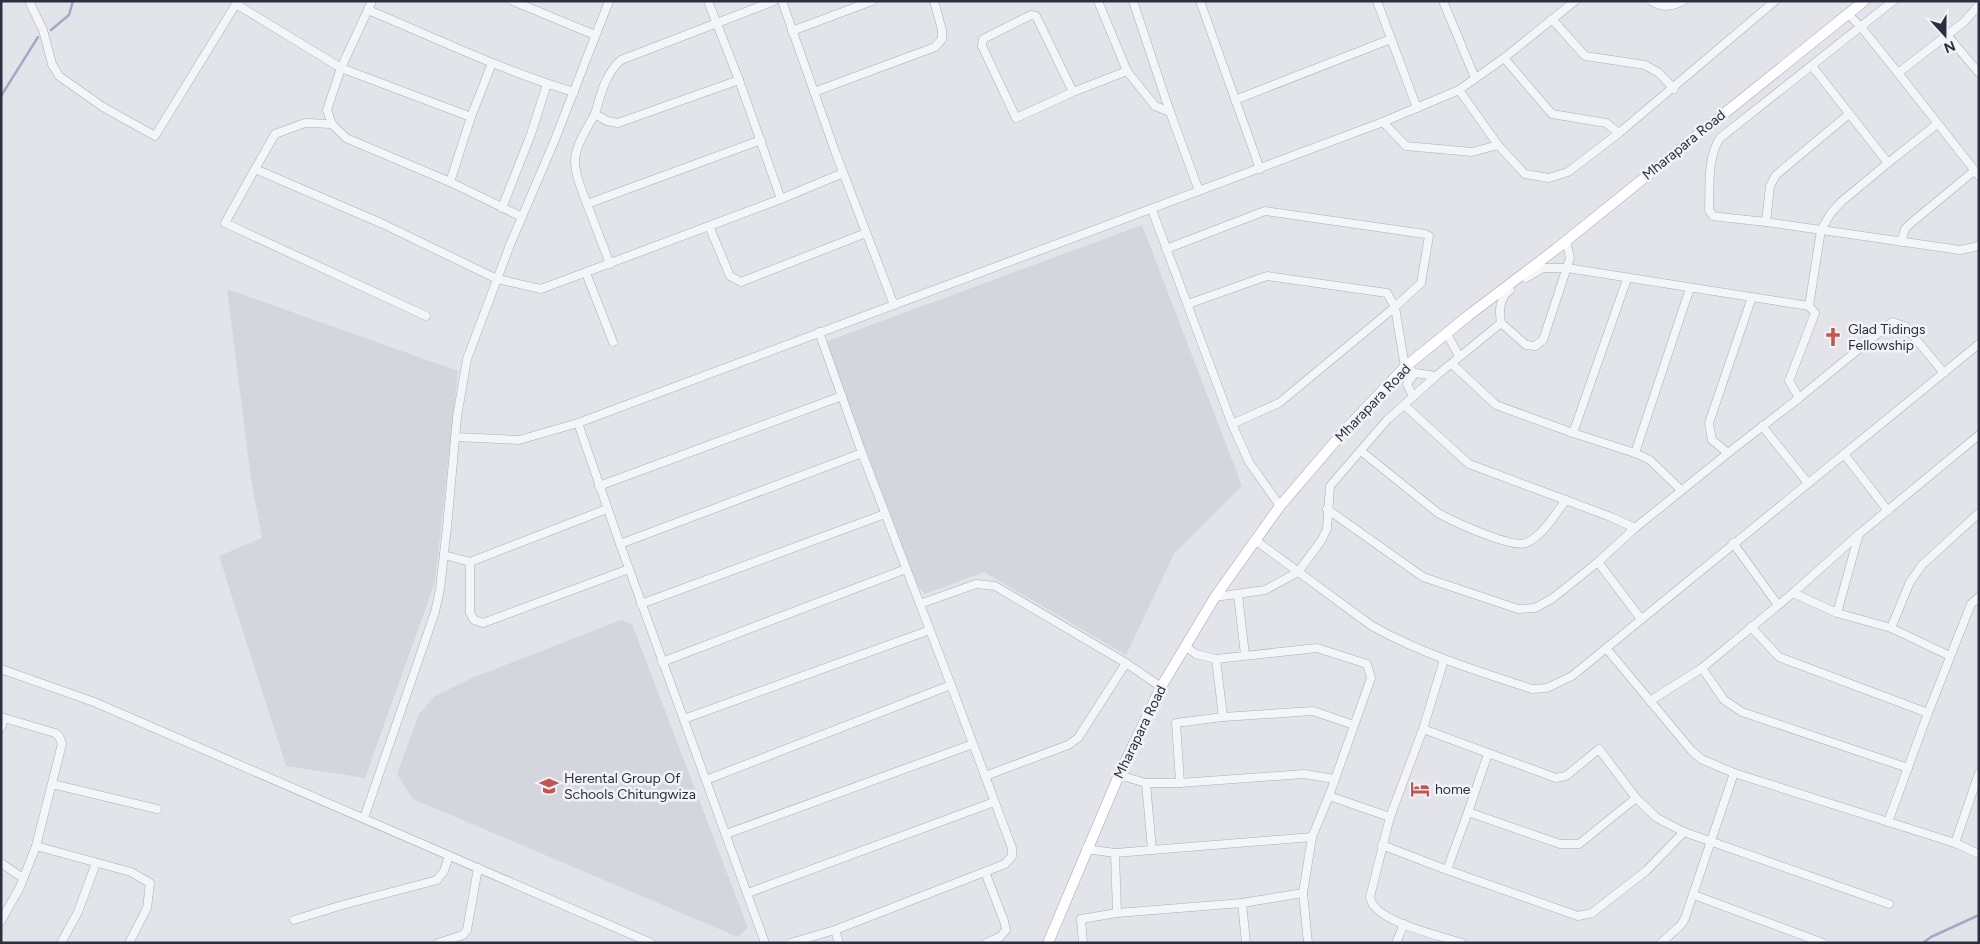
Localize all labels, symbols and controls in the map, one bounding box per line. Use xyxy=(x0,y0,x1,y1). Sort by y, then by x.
north arrow xyxy=(1920,10,1970,60)
text: N xyxy=(1941,37,1958,57)
street label: Mharapara Road xyxy=(1639,106,1729,184)
place label: Glad Tidings Fellowship xyxy=(1848,321,1926,354)
church icon: Glad Tidings Fellowship xyxy=(1822,326,1844,348)
street label: Mharapara Road xyxy=(1332,361,1414,445)
street label: Mharapara Road xyxy=(1110,683,1170,781)
place label: Herental Group Of Schools Chitungwiza xyxy=(564,770,696,803)
school or university icon: Herental Group Of Schools Chitungwiza xyxy=(538,775,560,797)
hotel icon: home xyxy=(1409,778,1431,800)
place label: home xyxy=(1435,781,1471,798)

